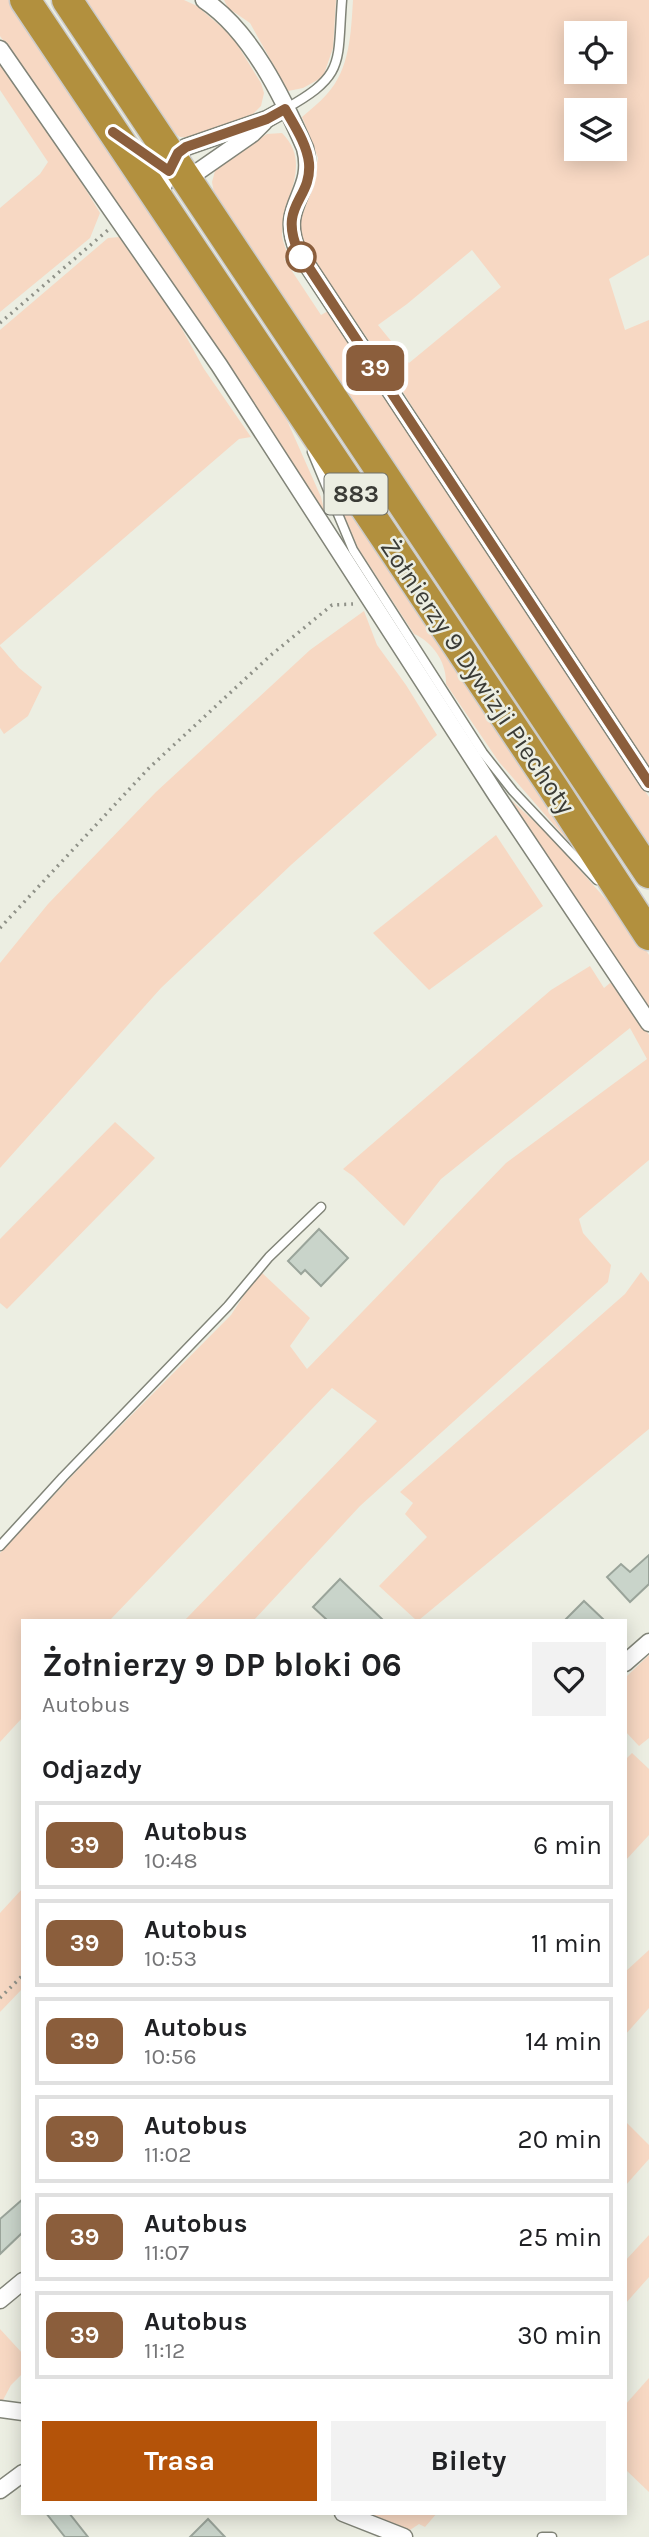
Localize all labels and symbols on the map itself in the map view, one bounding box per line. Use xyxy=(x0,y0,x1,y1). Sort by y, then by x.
unlabelled marker xyxy=(286,242,316,272)
line badge: 39 xyxy=(344,345,406,391)
road number: 883 xyxy=(324,474,388,514)
street label: Żołnierzy 9 Dywizji Piechoty xyxy=(374,533,582,820)

